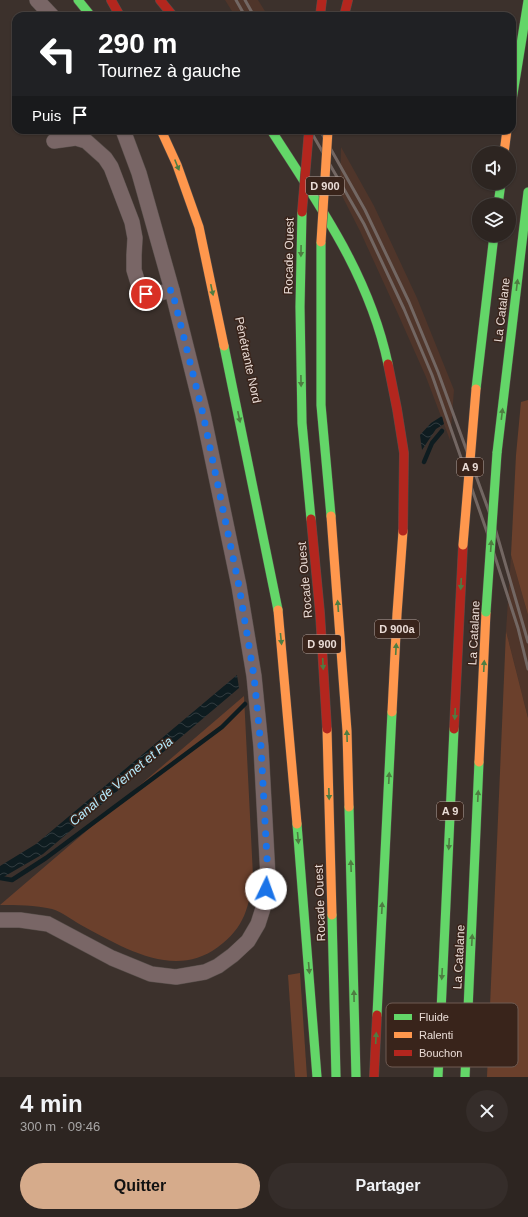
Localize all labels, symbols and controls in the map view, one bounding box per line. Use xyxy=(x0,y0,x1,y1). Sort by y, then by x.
icon: left xyxy=(32,28,84,80)
text: 290 m xyxy=(98,28,177,59)
text: Tournez à gauche xyxy=(98,61,241,81)
icon: arrive xyxy=(69,104,91,126)
text: Puis xyxy=(32,107,61,124)
map controls xyxy=(472,146,516,242)
button: sound xyxy=(472,146,516,190)
one-way arrow xyxy=(175,160,181,172)
road number: D 900 xyxy=(306,177,344,195)
button: layers xyxy=(472,198,516,242)
street label: Rocade Ouest xyxy=(281,217,297,294)
one-way arrow xyxy=(298,245,304,258)
pin xyxy=(129,277,163,311)
street label: La Catalane xyxy=(491,277,513,343)
one-way arrow xyxy=(514,279,520,291)
icon: arrive xyxy=(135,283,157,305)
one-way arrow xyxy=(210,284,216,296)
street label: Pénétrante Nord xyxy=(232,315,264,405)
one-way arrow xyxy=(298,375,305,387)
one-way arrow xyxy=(499,408,505,420)
one-way arrow xyxy=(236,411,242,424)
road number: A 9 xyxy=(457,458,483,476)
one-way arrow xyxy=(488,539,494,552)
street label: Rocade Ouest xyxy=(295,541,315,619)
one-way arrow xyxy=(458,578,464,591)
one-way arrow xyxy=(335,600,342,612)
street label: La Catalane xyxy=(465,600,483,666)
road number: D 900a xyxy=(375,620,419,638)
one-way arrow xyxy=(278,633,284,645)
road number: D 900 xyxy=(303,635,341,653)
one-way arrow xyxy=(392,643,399,655)
one-way arrow xyxy=(320,658,326,671)
one-way arrow xyxy=(481,659,487,672)
one-way arrow xyxy=(451,708,458,720)
one-way arrow xyxy=(344,729,350,742)
water label: Canal de Vernet et Pia xyxy=(66,733,176,829)
one-way arrow xyxy=(386,772,393,784)
one-way arrow xyxy=(326,788,332,801)
one-way arrow xyxy=(475,790,482,802)
road number: A 9 xyxy=(437,802,463,820)
one-way arrow xyxy=(295,832,302,844)
one-way arrow xyxy=(445,838,452,850)
one-way arrow xyxy=(348,859,354,872)
street label: Rocade Ouest xyxy=(312,864,328,942)
position arrow xyxy=(245,868,287,910)
one-way arrow xyxy=(379,902,386,914)
street label: La Catalane xyxy=(450,924,468,990)
one-way arrow xyxy=(468,934,475,946)
one-way arrow xyxy=(306,962,313,974)
one-way arrow xyxy=(439,968,446,980)
one-way arrow xyxy=(351,989,357,1002)
legend xyxy=(386,1003,518,1067)
text: Fluide xyxy=(419,1011,449,1023)
text: Ralenti xyxy=(419,1029,453,1041)
one-way arrow xyxy=(372,1032,379,1044)
text: Bouchon xyxy=(419,1047,462,1059)
text: 4 min xyxy=(20,1090,83,1117)
button: close xyxy=(466,1090,508,1132)
text: 300 m · 09:46 xyxy=(20,1119,100,1134)
button: Quitter xyxy=(20,1163,260,1209)
button: Partager xyxy=(268,1163,508,1209)

